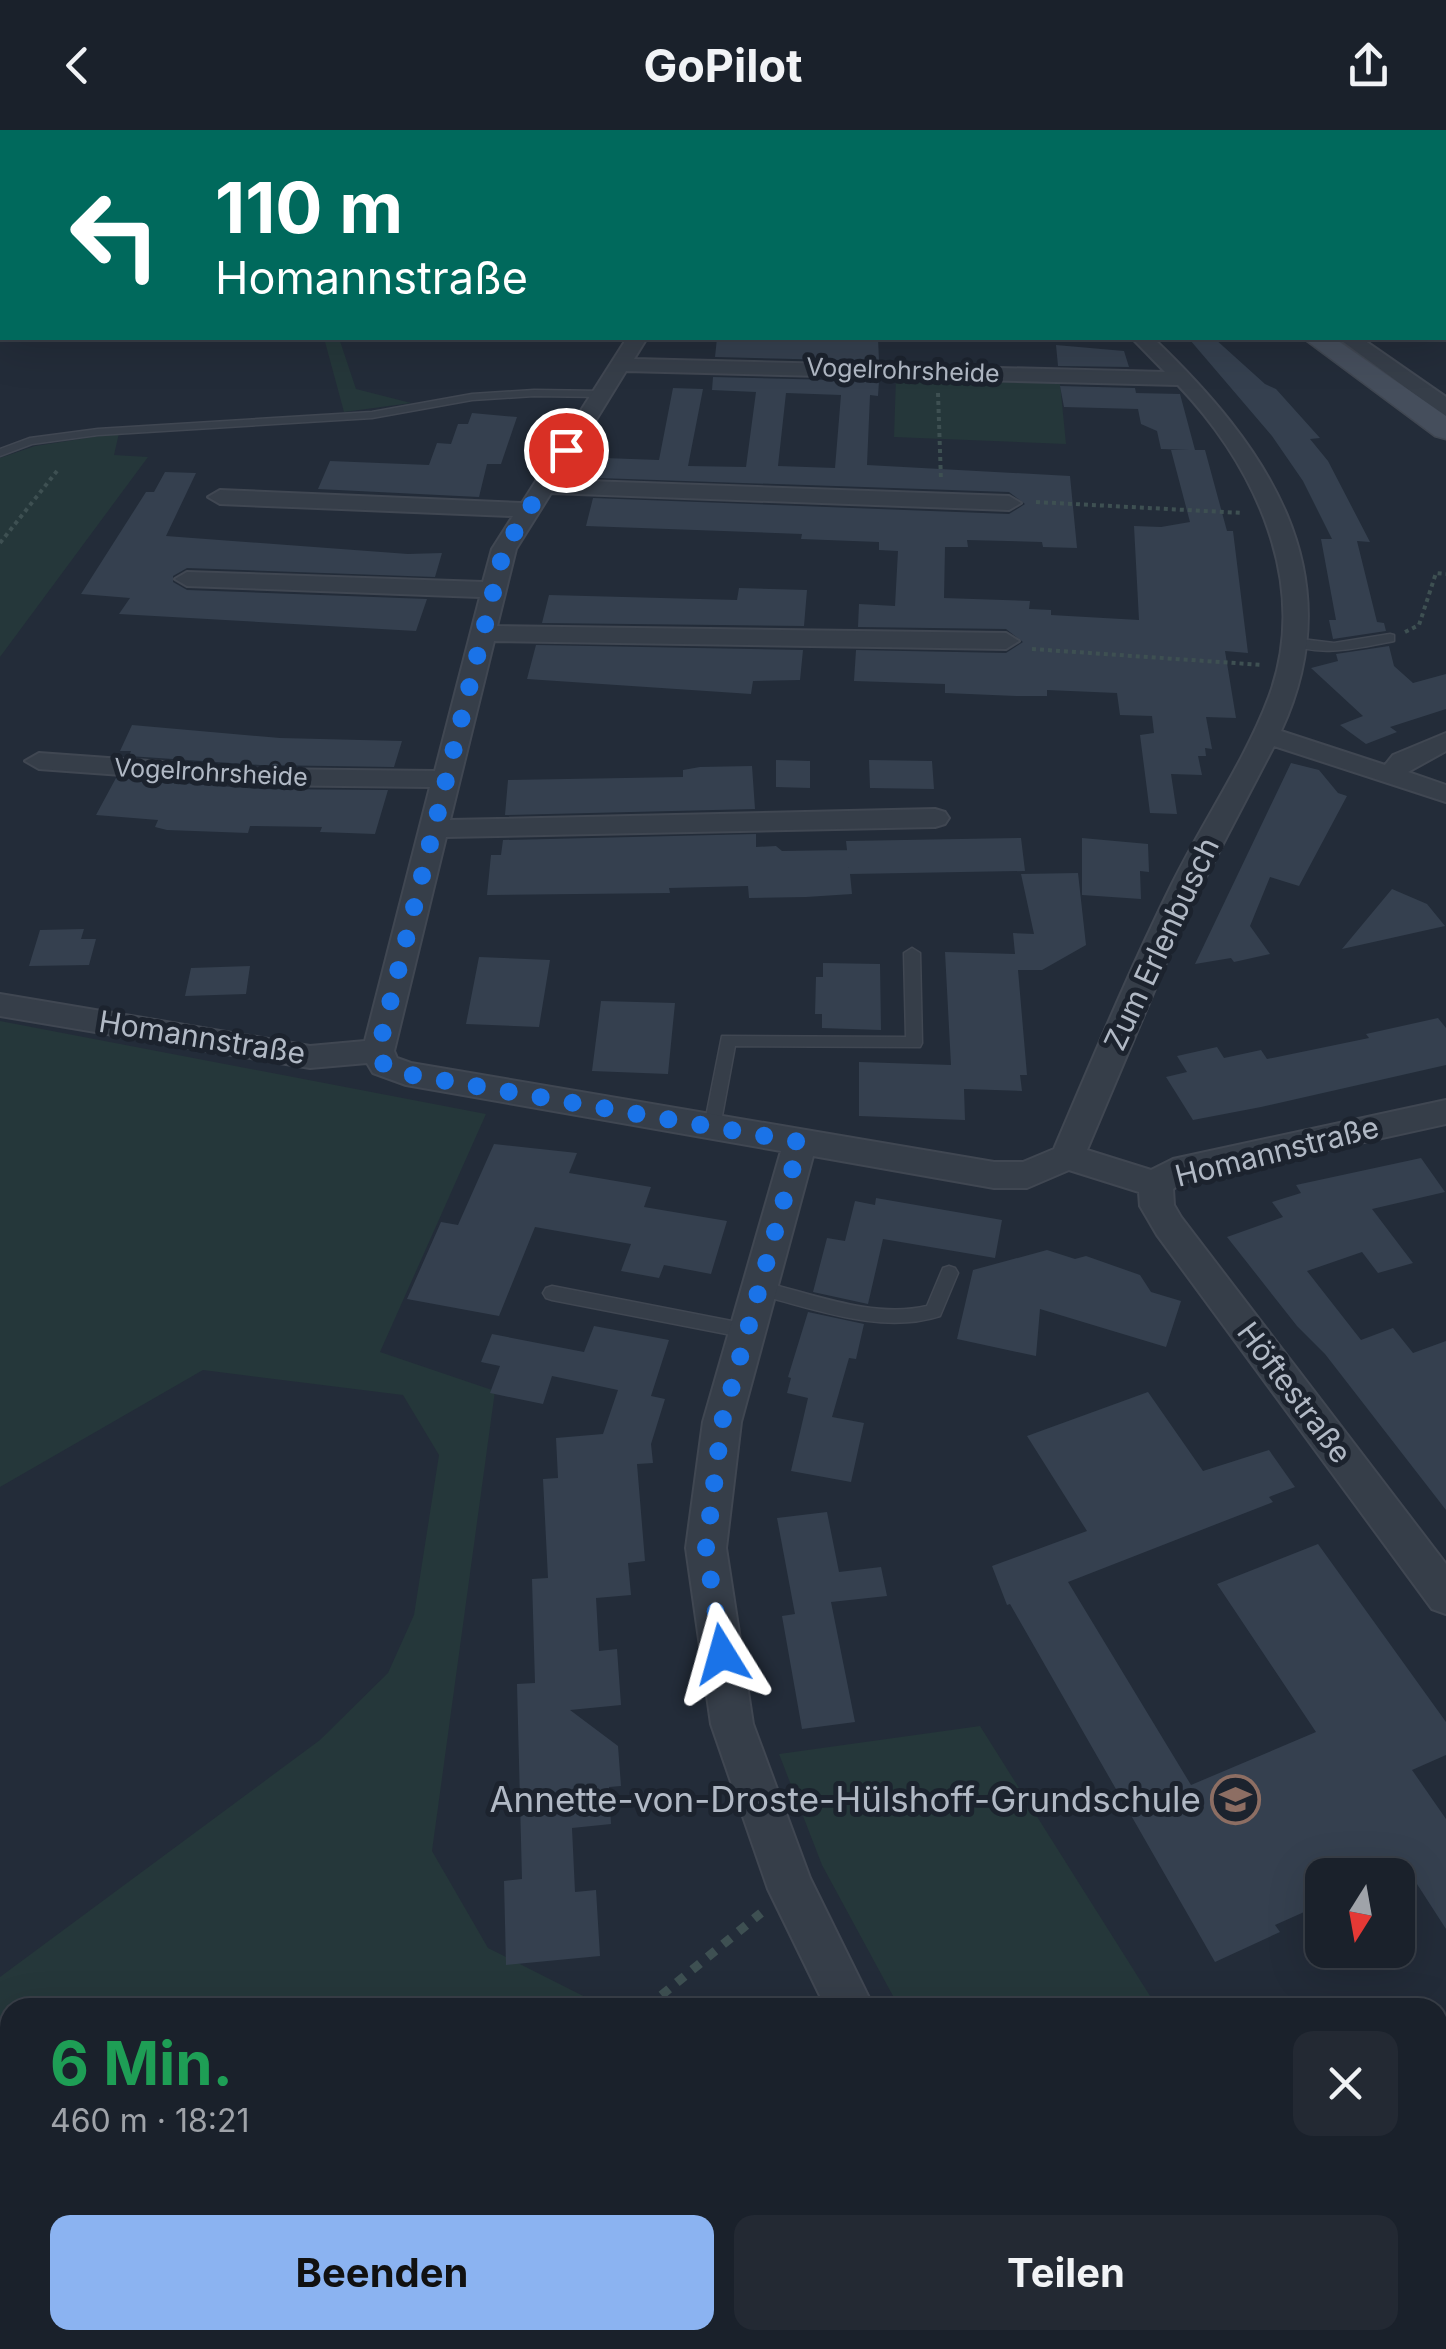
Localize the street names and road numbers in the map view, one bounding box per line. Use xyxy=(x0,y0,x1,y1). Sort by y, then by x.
street label: Vogelrohrsheide xyxy=(806,352,1000,388)
street label: Vogelrohrsheide xyxy=(114,752,308,792)
street label: Zum Erlenbusch xyxy=(1096,832,1226,1056)
street label: Homannstraße xyxy=(96,1003,308,1071)
street label: Homannstraße xyxy=(1171,1108,1382,1194)
street label: Höftestraße xyxy=(1230,1315,1359,1470)

